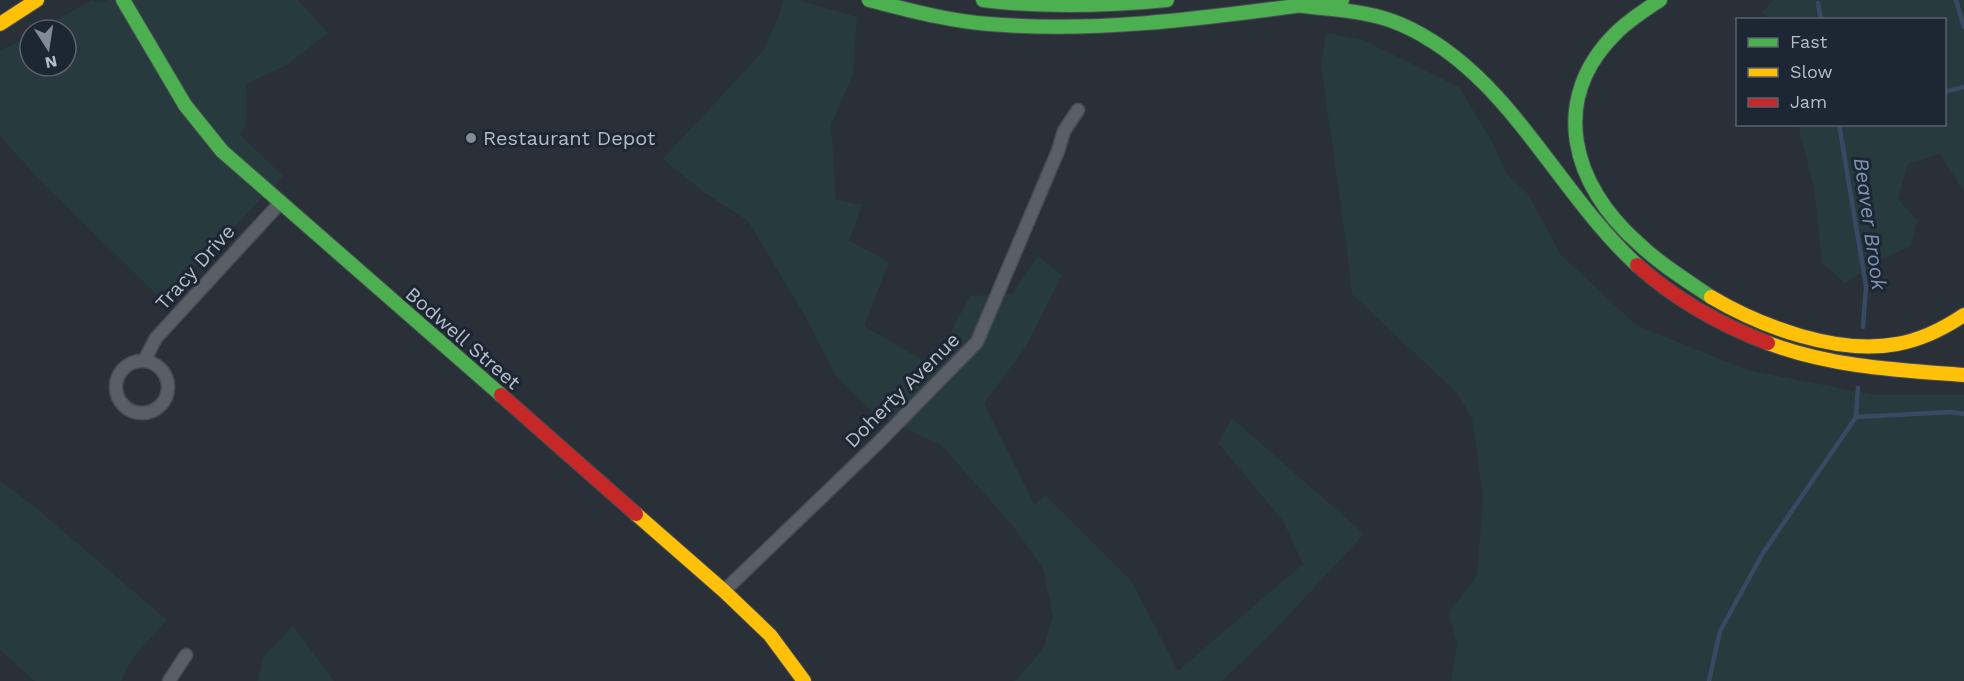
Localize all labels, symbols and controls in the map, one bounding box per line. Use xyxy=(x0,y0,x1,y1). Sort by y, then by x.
north arrow xyxy=(18,18,78,78)
legend xyxy=(1736,18,1946,126)
text: Fast xyxy=(1790,31,1828,52)
text: N xyxy=(43,52,59,73)
text: Slow xyxy=(1790,61,1833,82)
text: Jam xyxy=(1790,91,1827,112)
place label: Restaurant Depot xyxy=(483,126,656,150)
marker: Restaurant Depot xyxy=(464,131,478,145)
water label: Beaver Brook xyxy=(1849,156,1892,292)
street label: Tracy Drive xyxy=(150,219,240,315)
street label: Bodwell Street xyxy=(401,282,526,395)
street label: Doherty Avenue xyxy=(839,327,965,453)

